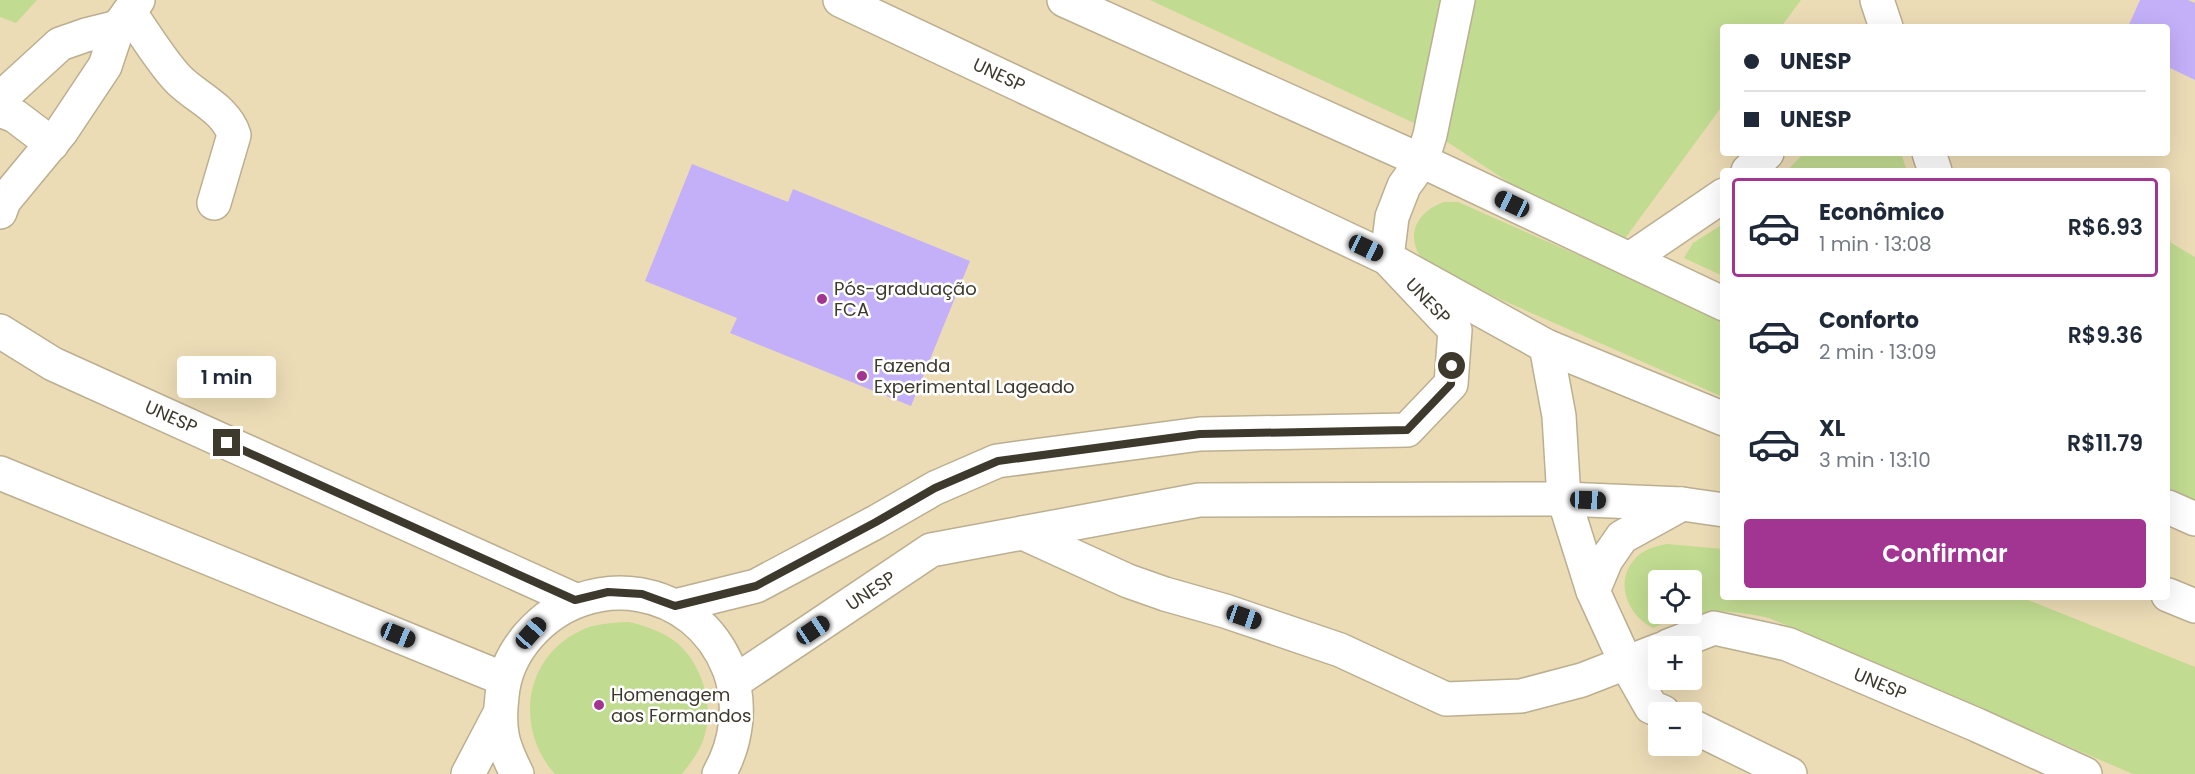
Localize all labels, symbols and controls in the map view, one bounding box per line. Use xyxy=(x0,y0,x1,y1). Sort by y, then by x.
text: UNESP xyxy=(1780,46,1851,77)
street label: UNESP xyxy=(969,52,1029,98)
text: UNESP xyxy=(1780,104,1851,135)
car xyxy=(1492,188,1532,220)
text: Econômico xyxy=(1819,197,1944,228)
icon: car xyxy=(1747,201,1801,255)
text: R$6.93 xyxy=(2068,212,2143,243)
text: 1 min · 13:08 xyxy=(1819,230,1932,258)
car xyxy=(1346,232,1386,264)
street label: UNESP xyxy=(1400,272,1456,329)
place label: Pós-graduação FCA xyxy=(834,276,977,322)
marker: Pós-graduação FCA xyxy=(815,292,829,306)
text: Conforto xyxy=(1819,305,1919,336)
icon: car xyxy=(1747,309,1801,363)
text: R$9.36 xyxy=(2068,320,2143,351)
text: 2 min · 13:09 xyxy=(1819,338,1937,366)
route start xyxy=(1438,352,1465,379)
place label: Fazenda Experimental Lageado xyxy=(874,353,1075,399)
callout: 1 min xyxy=(178,356,276,398)
text: 1 min xyxy=(201,363,252,391)
marker: Fazenda Experimental Lageado xyxy=(855,369,869,383)
street label: UNESP xyxy=(141,394,201,439)
text: XL xyxy=(1819,413,1845,444)
icon: car xyxy=(1747,417,1801,471)
text: R$11.79 xyxy=(2067,428,2143,459)
route end xyxy=(213,429,240,456)
text: 3 min · 13:10 xyxy=(1819,446,1931,474)
car xyxy=(1570,490,1606,510)
button: Confirmar xyxy=(1744,519,2146,588)
street label: UNESP xyxy=(841,565,901,616)
map controls xyxy=(1648,570,1702,756)
button: locate xyxy=(1648,570,1702,624)
car xyxy=(1224,603,1264,631)
car xyxy=(793,612,833,648)
car xyxy=(512,614,550,652)
car xyxy=(378,620,418,650)
button: + xyxy=(1648,636,1702,690)
street label: UNESP xyxy=(1850,661,1910,706)
place label: Homenagem aos Formandos xyxy=(611,682,752,728)
marker: Homenagem aos Formandos xyxy=(592,698,606,712)
button: − xyxy=(1648,702,1702,756)

